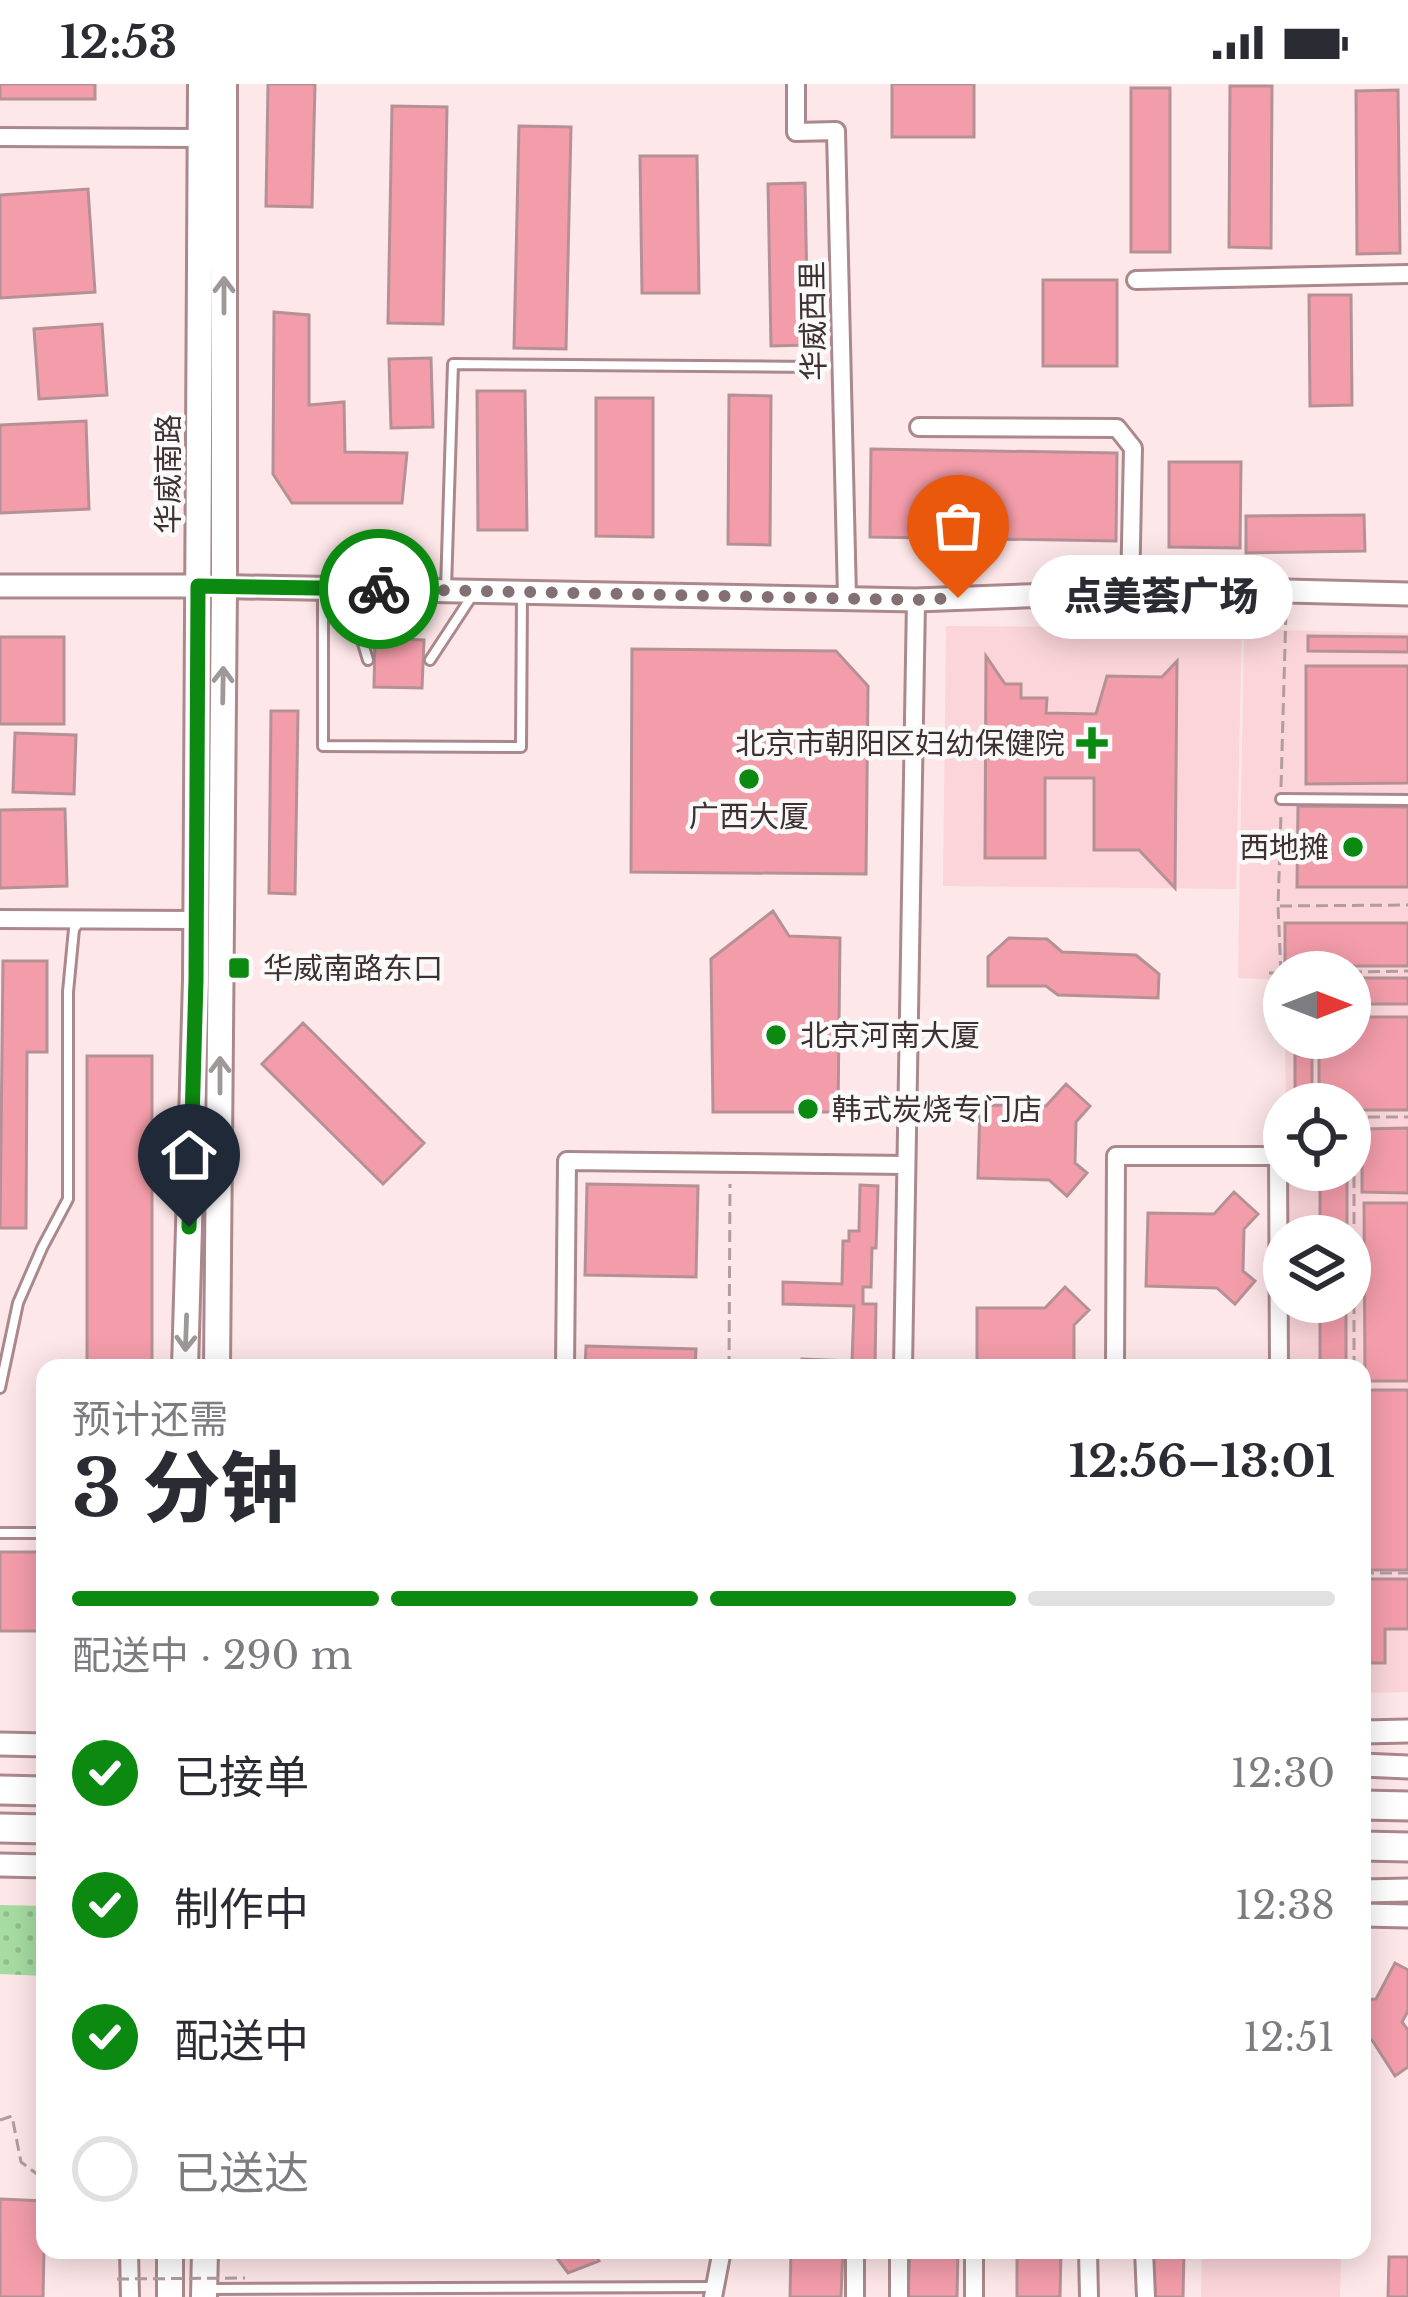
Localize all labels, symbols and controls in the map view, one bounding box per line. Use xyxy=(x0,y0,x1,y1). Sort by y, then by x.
text: 12:53 xyxy=(60,14,177,70)
street label: 华威西里 xyxy=(793,261,833,381)
one-way arrow xyxy=(213,276,235,315)
street label: 华威南路 xyxy=(150,414,187,534)
pin xyxy=(907,475,1009,598)
icon: bag xyxy=(925,493,991,559)
courier xyxy=(319,529,439,649)
icon: bike xyxy=(346,556,412,622)
callout: 点美荟广场 xyxy=(1030,556,1294,640)
text: 点美荟广场 xyxy=(1063,572,1259,621)
one-way arrow xyxy=(212,666,234,705)
place label: 北京市朝阳区妇幼保健院 xyxy=(735,725,1065,762)
marker: 北京市朝阳区妇幼保健院 xyxy=(1076,727,1108,759)
marker: 广西大厦 xyxy=(736,766,762,792)
place label: 广西大厦 xyxy=(689,798,809,835)
place label: 西地摊 xyxy=(1239,829,1329,866)
marker: 西地摊 xyxy=(1340,834,1366,860)
place label: 华威南路东口 xyxy=(263,950,443,987)
north arrow xyxy=(1263,951,1371,1059)
map controls xyxy=(1263,951,1371,1323)
marker: 华威南路东口 xyxy=(226,955,252,981)
place label: 北京河南大厦 xyxy=(800,1017,980,1054)
marker: 北京河南大厦 xyxy=(763,1022,789,1048)
one-way arrow xyxy=(209,1056,231,1095)
button: locate xyxy=(1263,1083,1371,1191)
place label: 韩式炭烧专门店 xyxy=(832,1091,1042,1128)
marker: 韩式炭烧专门店 xyxy=(795,1096,821,1122)
pin xyxy=(138,1104,240,1227)
icon: home xyxy=(156,1122,222,1188)
button: layers xyxy=(1263,1215,1371,1323)
one-way arrow xyxy=(175,1313,198,1352)
text: 预计还需 xyxy=(72,1395,228,1444)
text: 12:56–13:01 xyxy=(1069,1433,1335,1489)
text: 3 分钟 xyxy=(72,1440,298,1537)
text: 配送中 · 290 m xyxy=(72,1631,353,1680)
icon: check xyxy=(72,1740,138,1806)
text: 已接单 xyxy=(174,1749,309,1805)
text: 12:30 xyxy=(1231,1749,1335,1798)
icon: check xyxy=(72,1872,138,1938)
text: 制作中 xyxy=(174,1881,309,1937)
text: 12:38 xyxy=(1235,1881,1335,1930)
icon: check xyxy=(72,2004,138,2070)
text: 配送中 xyxy=(174,2013,309,2069)
text: 12:51 xyxy=(1243,2013,1335,2062)
text: 已送达 xyxy=(174,2145,309,2201)

